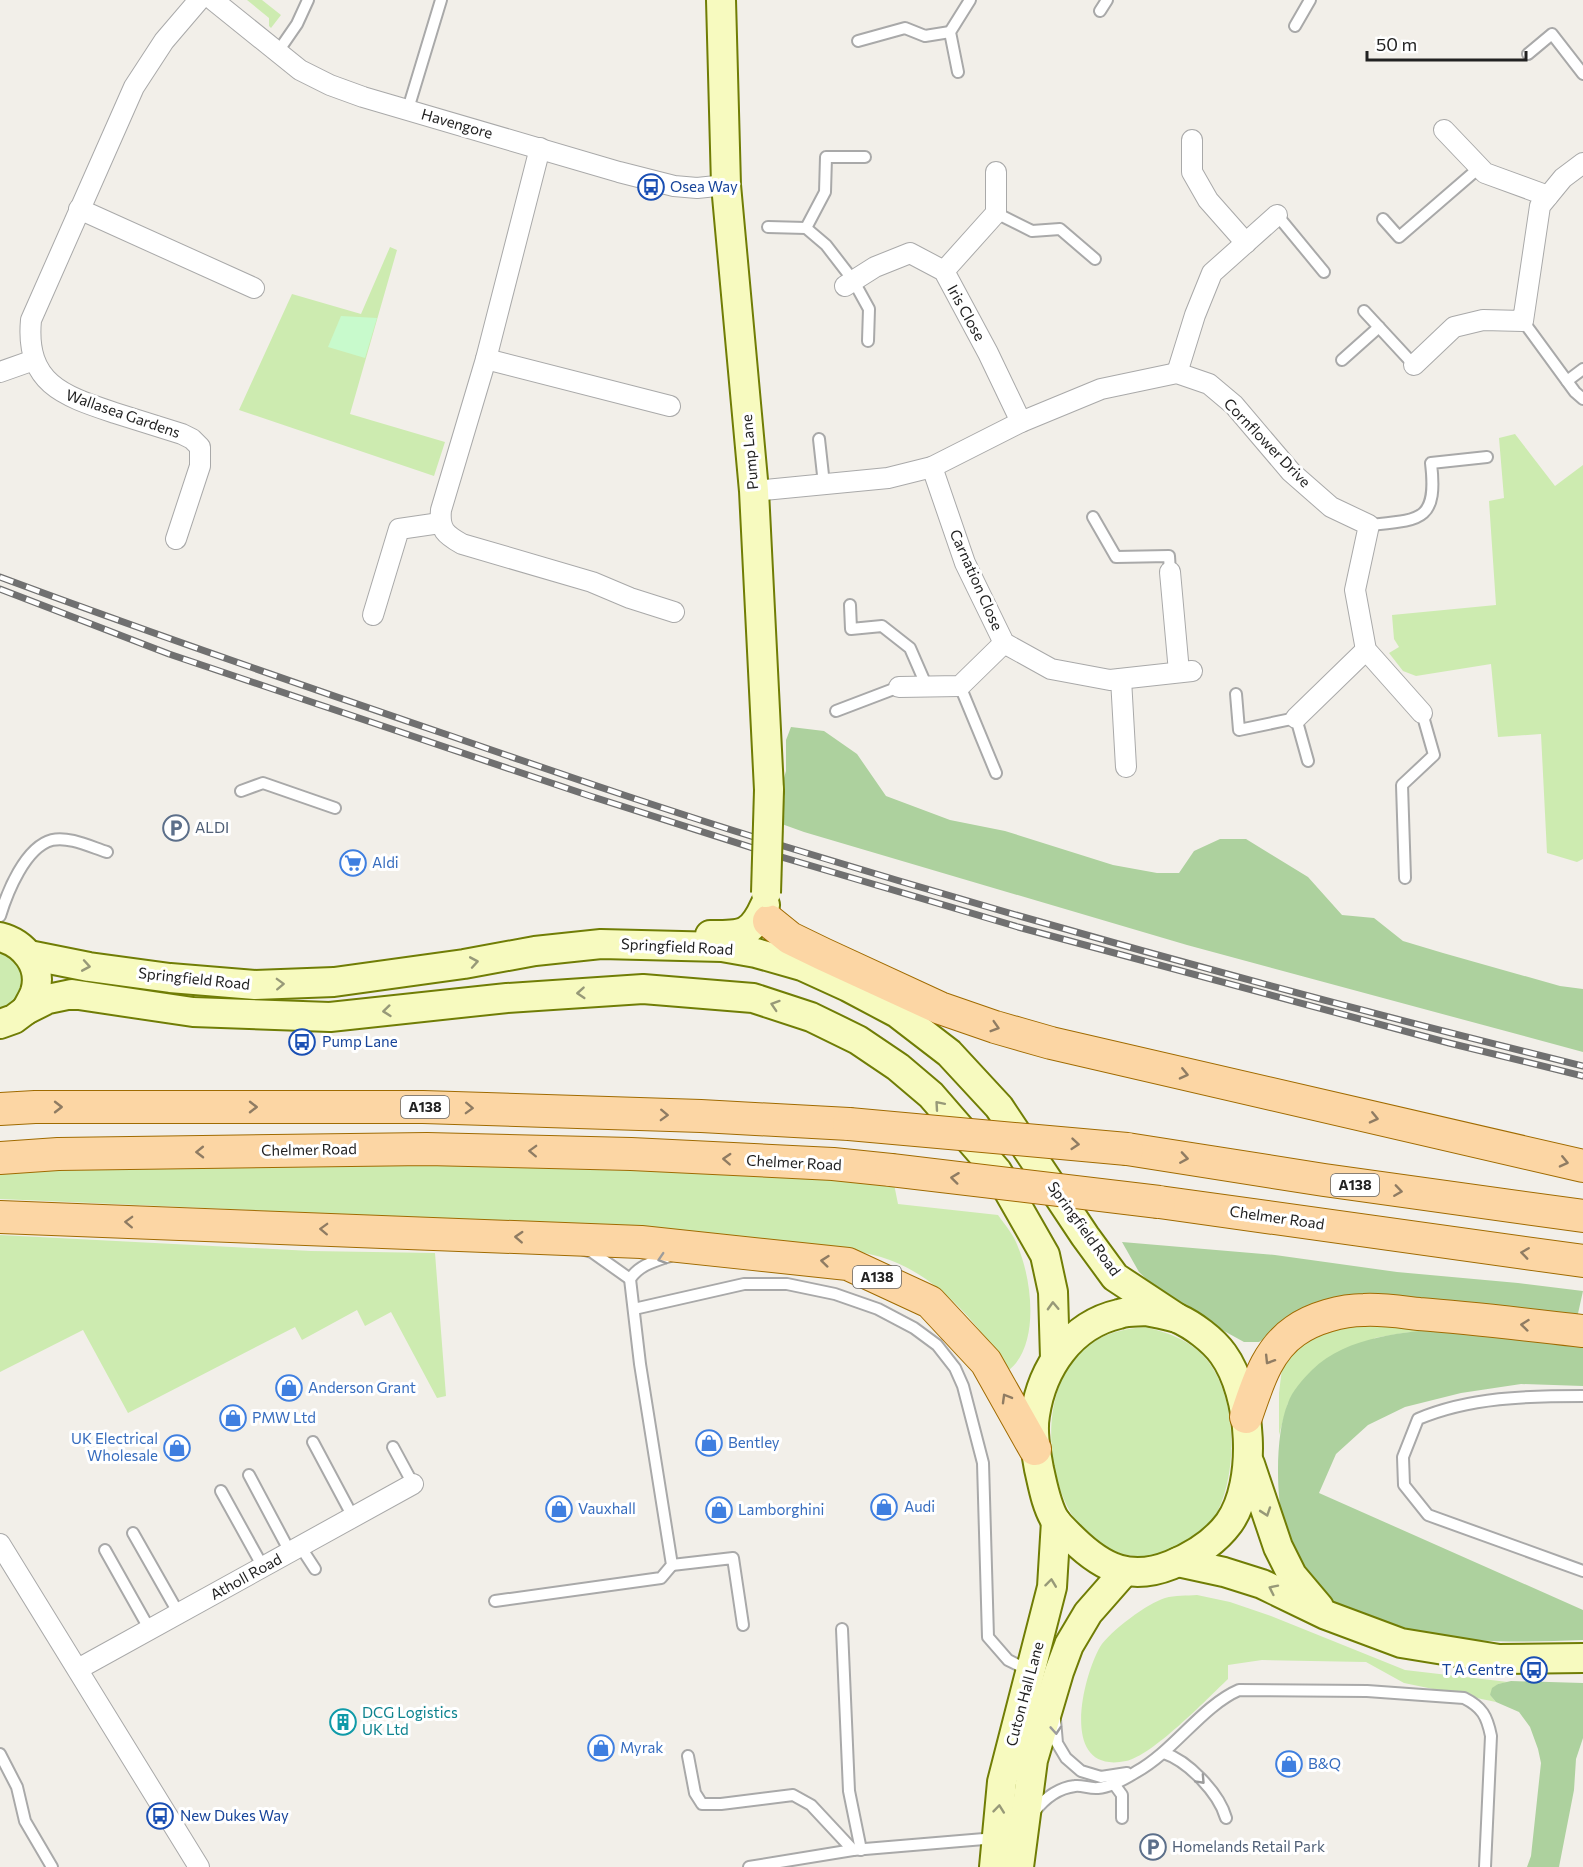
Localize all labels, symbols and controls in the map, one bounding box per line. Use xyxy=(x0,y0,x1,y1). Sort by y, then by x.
scale bar xyxy=(1367,24,1526,62)
text: 50 m xyxy=(1376,33,1417,55)
street label: Havengore xyxy=(419,104,495,142)
bus stop icon: Osea Way xyxy=(636,172,666,202)
place label: Osea Way xyxy=(670,177,738,195)
street label: Iris Close xyxy=(944,281,990,344)
street label: Wallasea Gardens xyxy=(64,385,183,441)
street label: Cornflower Drive xyxy=(1221,394,1315,491)
street label: Pump Lane xyxy=(737,414,761,491)
street label: Carnation Close xyxy=(947,526,1007,633)
parking icon: ALDI xyxy=(161,813,191,843)
place label: ALDI xyxy=(195,818,229,836)
supermarket icon: Aldi xyxy=(338,848,368,878)
place label: Aldi xyxy=(372,853,399,871)
street label: Springfield Road xyxy=(621,934,734,958)
one-way arrow xyxy=(468,956,478,969)
one-way arrow xyxy=(81,959,91,972)
street label: Springfield Road xyxy=(137,963,251,993)
one-way arrow xyxy=(276,977,285,990)
one-way arrow xyxy=(577,986,586,999)
one-way arrow xyxy=(770,1000,781,1012)
one-way arrow xyxy=(383,1004,392,1017)
one-way arrow xyxy=(989,1020,1000,1032)
bus stop icon: Pump Lane xyxy=(287,1027,317,1057)
place label: Pump Lane xyxy=(322,1032,398,1050)
one-way arrow xyxy=(1179,1066,1189,1079)
road number: A138 xyxy=(401,1096,449,1118)
one-way arrow xyxy=(54,1101,63,1113)
one-way arrow xyxy=(249,1101,258,1113)
one-way arrow xyxy=(935,1101,946,1112)
one-way arrow xyxy=(465,1102,474,1115)
one-way arrow xyxy=(660,1109,669,1121)
one-way arrow xyxy=(1369,1111,1379,1124)
one-way arrow xyxy=(1070,1137,1079,1150)
street label: Chelmer Road xyxy=(261,1139,357,1159)
one-way arrow xyxy=(528,1145,537,1158)
one-way arrow xyxy=(196,1146,205,1158)
street label: Chelmer Road xyxy=(746,1151,842,1173)
one-way arrow xyxy=(1180,1152,1189,1164)
one-way arrow xyxy=(723,1153,732,1166)
one-way arrow xyxy=(1559,1155,1569,1168)
one-way arrow xyxy=(951,1172,960,1185)
road number: A138 xyxy=(1331,1174,1379,1196)
street label: Springfield Road xyxy=(1045,1178,1125,1279)
one-way arrow xyxy=(1393,1184,1403,1196)
street label: Chelmer Road xyxy=(1229,1201,1326,1233)
one-way arrow xyxy=(125,1216,134,1228)
one-way arrow xyxy=(320,1223,329,1236)
one-way arrow xyxy=(515,1230,524,1243)
one-way arrow xyxy=(1520,1247,1530,1259)
one-way arrow xyxy=(657,1251,668,1264)
one-way arrow xyxy=(820,1255,830,1268)
road number: A138 xyxy=(853,1266,901,1288)
one-way arrow xyxy=(1047,1302,1060,1311)
one-way arrow xyxy=(1520,1319,1529,1331)
one-way arrow xyxy=(1264,1354,1276,1364)
shop icon: Anderson Grant xyxy=(274,1373,304,1403)
place label: Anderson Grant xyxy=(308,1378,416,1396)
one-way arrow xyxy=(1002,1394,1014,1404)
shop icon: PMW Ltd xyxy=(218,1403,248,1433)
place label: PMW Ltd xyxy=(252,1408,316,1426)
shop icon: Bentley xyxy=(694,1428,724,1458)
place label: UK Electrical Wholesale xyxy=(71,1429,158,1464)
shop icon: UK Electrical Wholesale xyxy=(162,1433,192,1463)
place label: Bentley xyxy=(728,1433,780,1451)
shop icon: Audi xyxy=(869,1492,899,1522)
shop icon: Vauxhall xyxy=(544,1494,574,1524)
shop icon: Lamborghini xyxy=(704,1495,734,1525)
place label: Audi xyxy=(904,1497,935,1515)
place label: Vauxhall xyxy=(578,1499,636,1517)
place label: Lamborghini xyxy=(738,1500,824,1518)
one-way arrow xyxy=(1258,1506,1271,1517)
street label: Atholl Road xyxy=(207,1549,284,1603)
one-way arrow xyxy=(1045,1578,1057,1588)
one-way arrow xyxy=(1269,1585,1280,1596)
street label: Cuton Hall Lane xyxy=(1001,1639,1047,1748)
bus stop icon: T A Centre xyxy=(1519,1655,1549,1685)
place label: T A Centre xyxy=(1442,1660,1514,1678)
place label: DCG Logistics UK Ltd xyxy=(362,1703,458,1738)
building icon: DCG Logistics UK Ltd xyxy=(328,1707,358,1737)
one-way arrow xyxy=(1049,1726,1062,1735)
shop icon: Myrak xyxy=(586,1733,616,1763)
place label: Myrak xyxy=(620,1738,663,1756)
shop icon: B&Q xyxy=(1274,1749,1304,1779)
place label: B&Q xyxy=(1308,1754,1341,1772)
one-way arrow xyxy=(1194,1773,1205,1783)
bus stop icon: New Dukes Way xyxy=(145,1801,175,1831)
one-way arrow xyxy=(992,1804,1005,1813)
place label: New Dukes Way xyxy=(180,1806,289,1824)
parking icon: Homelands Retail Park xyxy=(1138,1832,1168,1862)
place label: Homelands Retail Park xyxy=(1172,1837,1325,1855)

